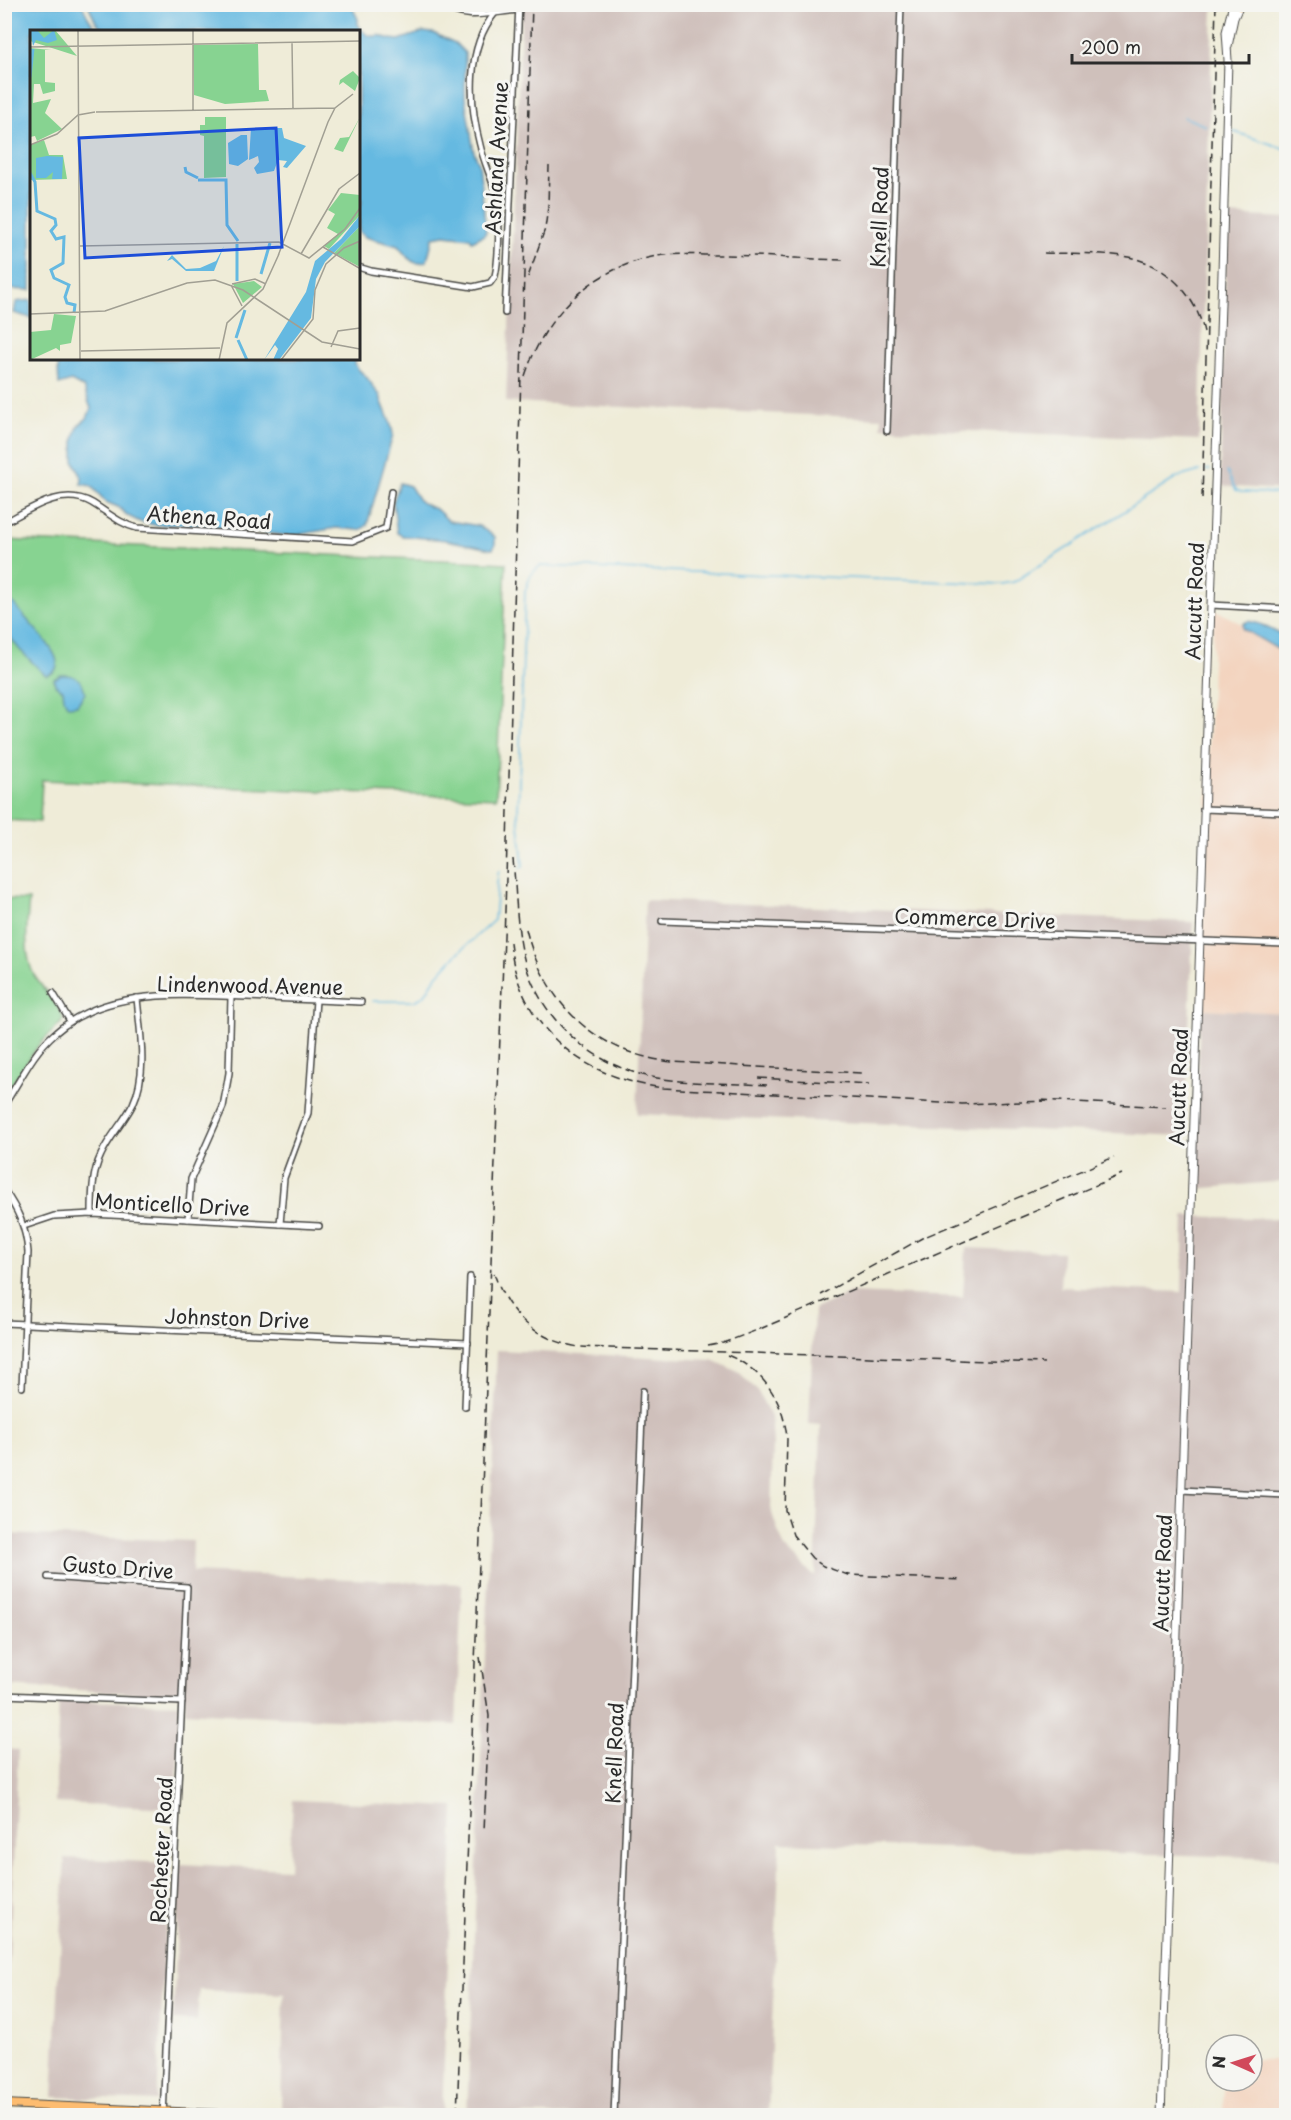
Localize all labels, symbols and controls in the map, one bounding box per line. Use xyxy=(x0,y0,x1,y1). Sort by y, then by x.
scale bar xyxy=(1072,27,1249,65)
inset map xyxy=(30,30,360,360)
text: 200 m xyxy=(1081,33,1141,60)
street label: Ashland Avenue xyxy=(477,81,515,235)
street label: Knell Road xyxy=(862,166,896,268)
street label: Athena Road xyxy=(146,498,272,536)
street label: Aucutt Road xyxy=(1177,541,1211,661)
street label: Commerce Drive xyxy=(894,900,1056,936)
street label: Lindenwood Avenue xyxy=(157,968,344,1002)
street label: Aucutt Road xyxy=(1161,1027,1195,1147)
street label: Monticello Drive xyxy=(94,1185,250,1223)
street label: Johnston Drive xyxy=(164,1300,310,1336)
street label: Aucutt Road xyxy=(1145,1513,1179,1633)
street label: Gusto Drive xyxy=(61,1548,175,1586)
street label: Knell Road xyxy=(597,1702,631,1804)
street label: Rochester Road xyxy=(142,1776,180,1924)
north arrow xyxy=(1204,2033,1264,2093)
text: N xyxy=(1206,2055,1230,2069)

